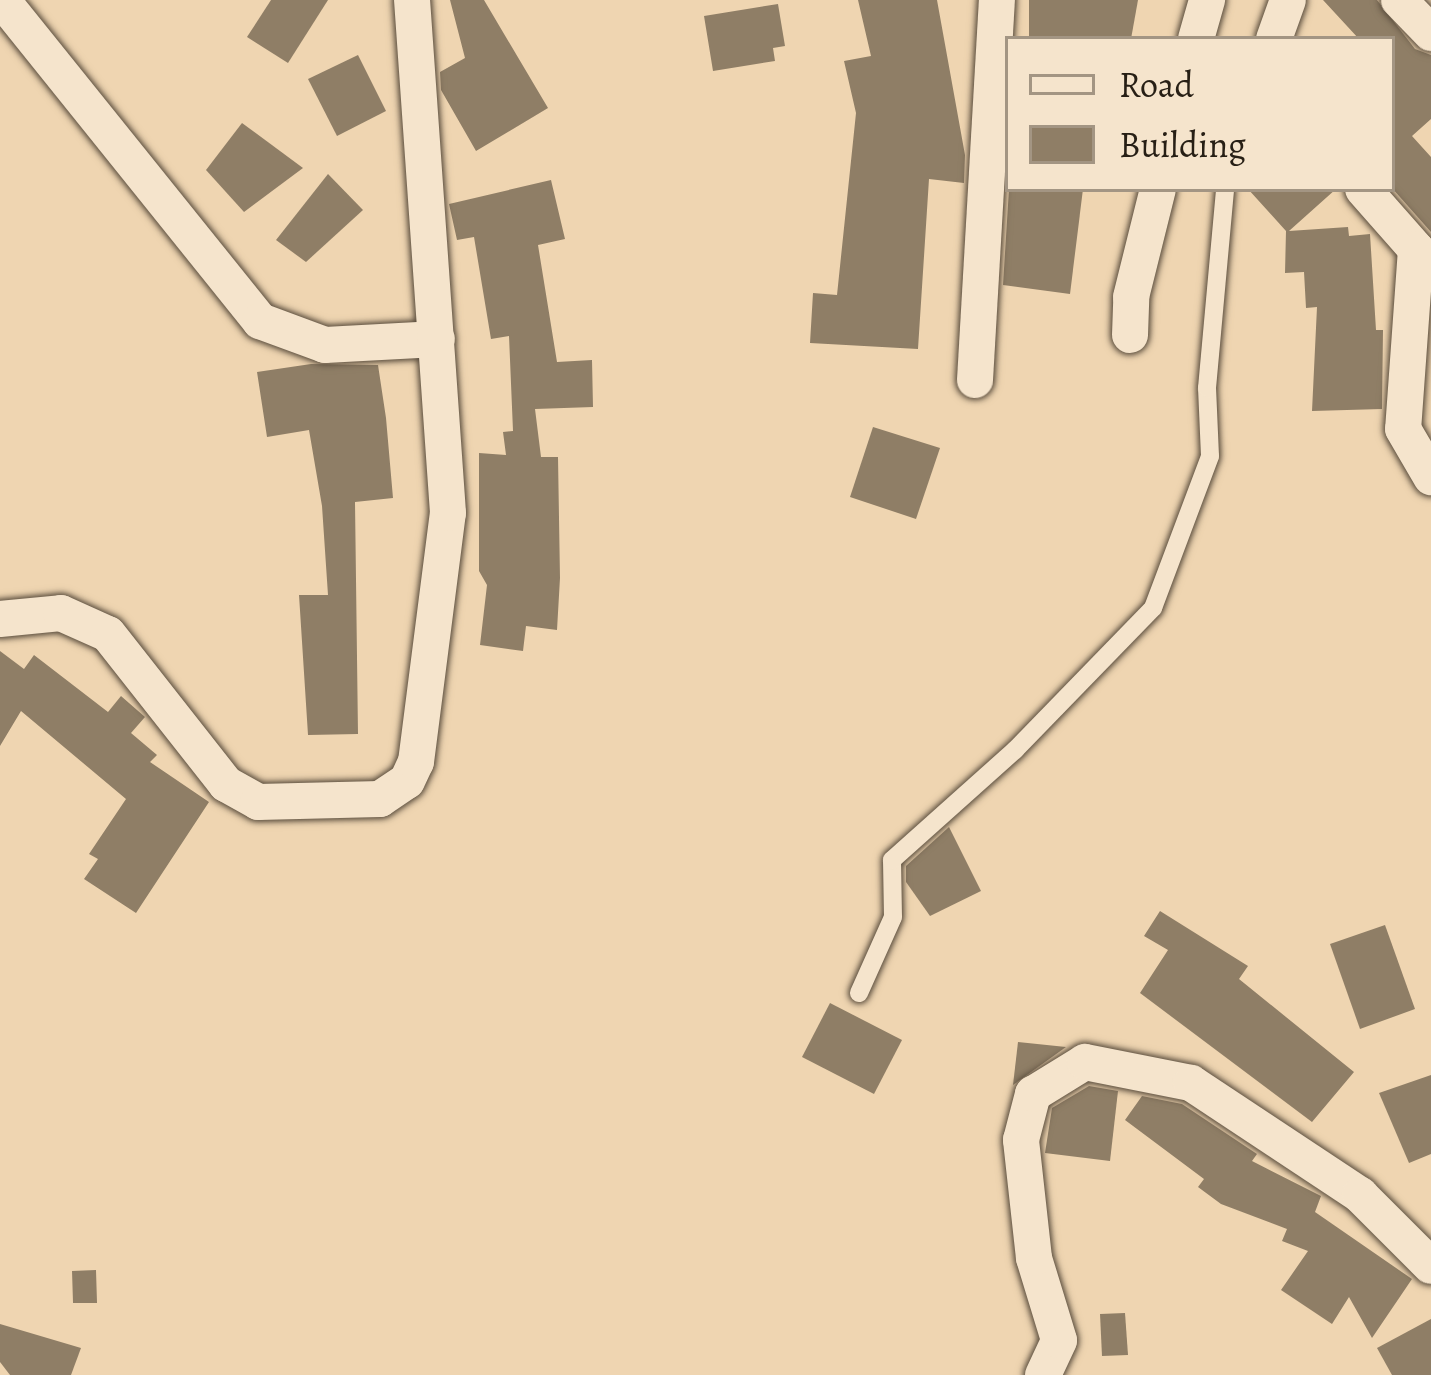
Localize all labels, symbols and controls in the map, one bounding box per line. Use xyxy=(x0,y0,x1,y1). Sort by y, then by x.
legend xyxy=(1005,36,1395,192)
text: Road xyxy=(1119,60,1194,109)
text: Building xyxy=(1119,120,1246,169)

